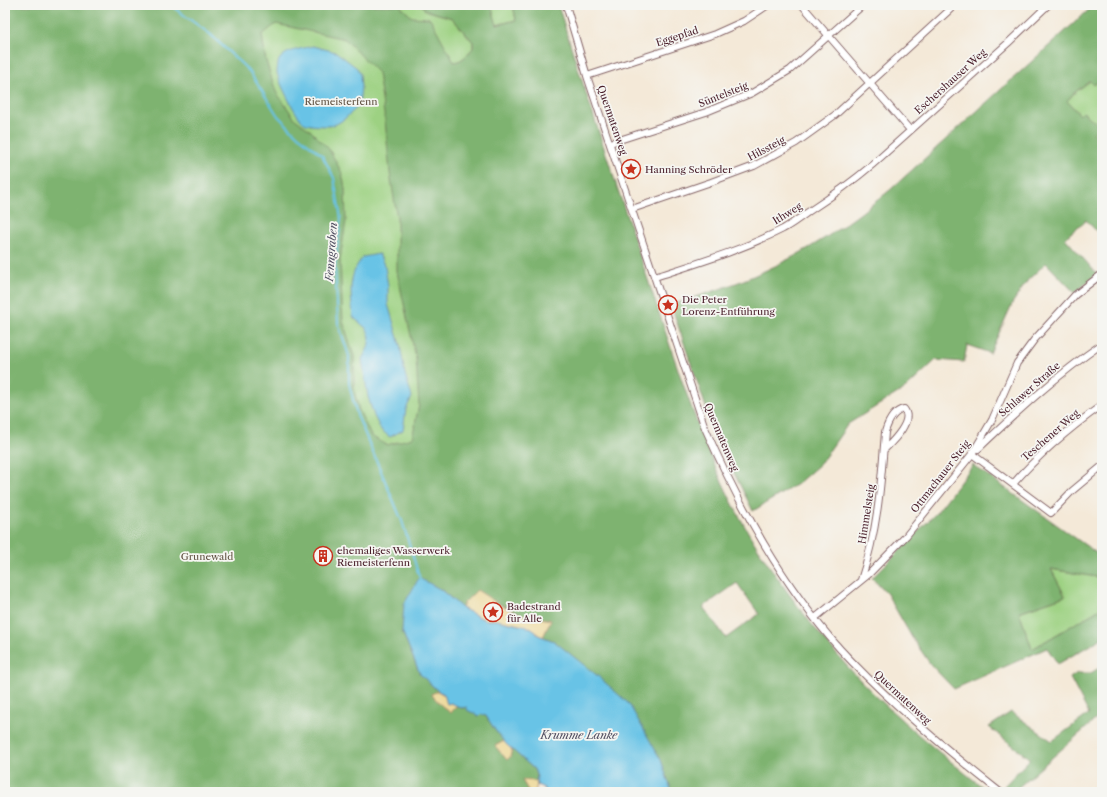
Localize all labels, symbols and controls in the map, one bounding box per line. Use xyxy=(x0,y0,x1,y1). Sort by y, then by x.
street label: Eggepfad xyxy=(654,23,700,49)
street label: Eschershauser Weg xyxy=(912,45,989,117)
street label: Süntelsteig xyxy=(697,78,750,110)
street label: Quermatenweg xyxy=(595,84,631,157)
park label: Riemeisterfenn xyxy=(304,95,378,108)
street label: Hilssteig xyxy=(745,133,788,164)
place icon: Hanning Schröder xyxy=(620,158,642,180)
place label: Hanning Schröder xyxy=(645,163,733,176)
street label: Ithweg xyxy=(770,199,805,227)
water label: Fenngraben xyxy=(322,222,340,283)
place label: Die Peter Lorenz-Entführung xyxy=(682,293,775,318)
place icon: Die Peter Lorenz-Entführung xyxy=(657,294,679,316)
street label: Schlawer Straße xyxy=(996,359,1063,420)
street label: Quermatenweg xyxy=(701,401,742,474)
street label: Teschener Weg xyxy=(1019,406,1083,464)
street label: Ottmachauer Steig xyxy=(908,437,973,515)
street label: Himmelsteig xyxy=(855,482,878,545)
place label: ehemaliges Wasserwerk Riemeisterfenn xyxy=(337,544,451,569)
building icon: ehemaliges Wasserwerk Riemeisterfenn xyxy=(312,545,334,567)
park label: Grunewald xyxy=(181,550,233,563)
place label: Badestrand für Alle xyxy=(507,600,561,625)
place icon: Badestrand für Alle xyxy=(482,601,504,623)
street label: Quermatenweg xyxy=(872,668,934,727)
water label: Krumme Lanke xyxy=(540,728,618,742)

